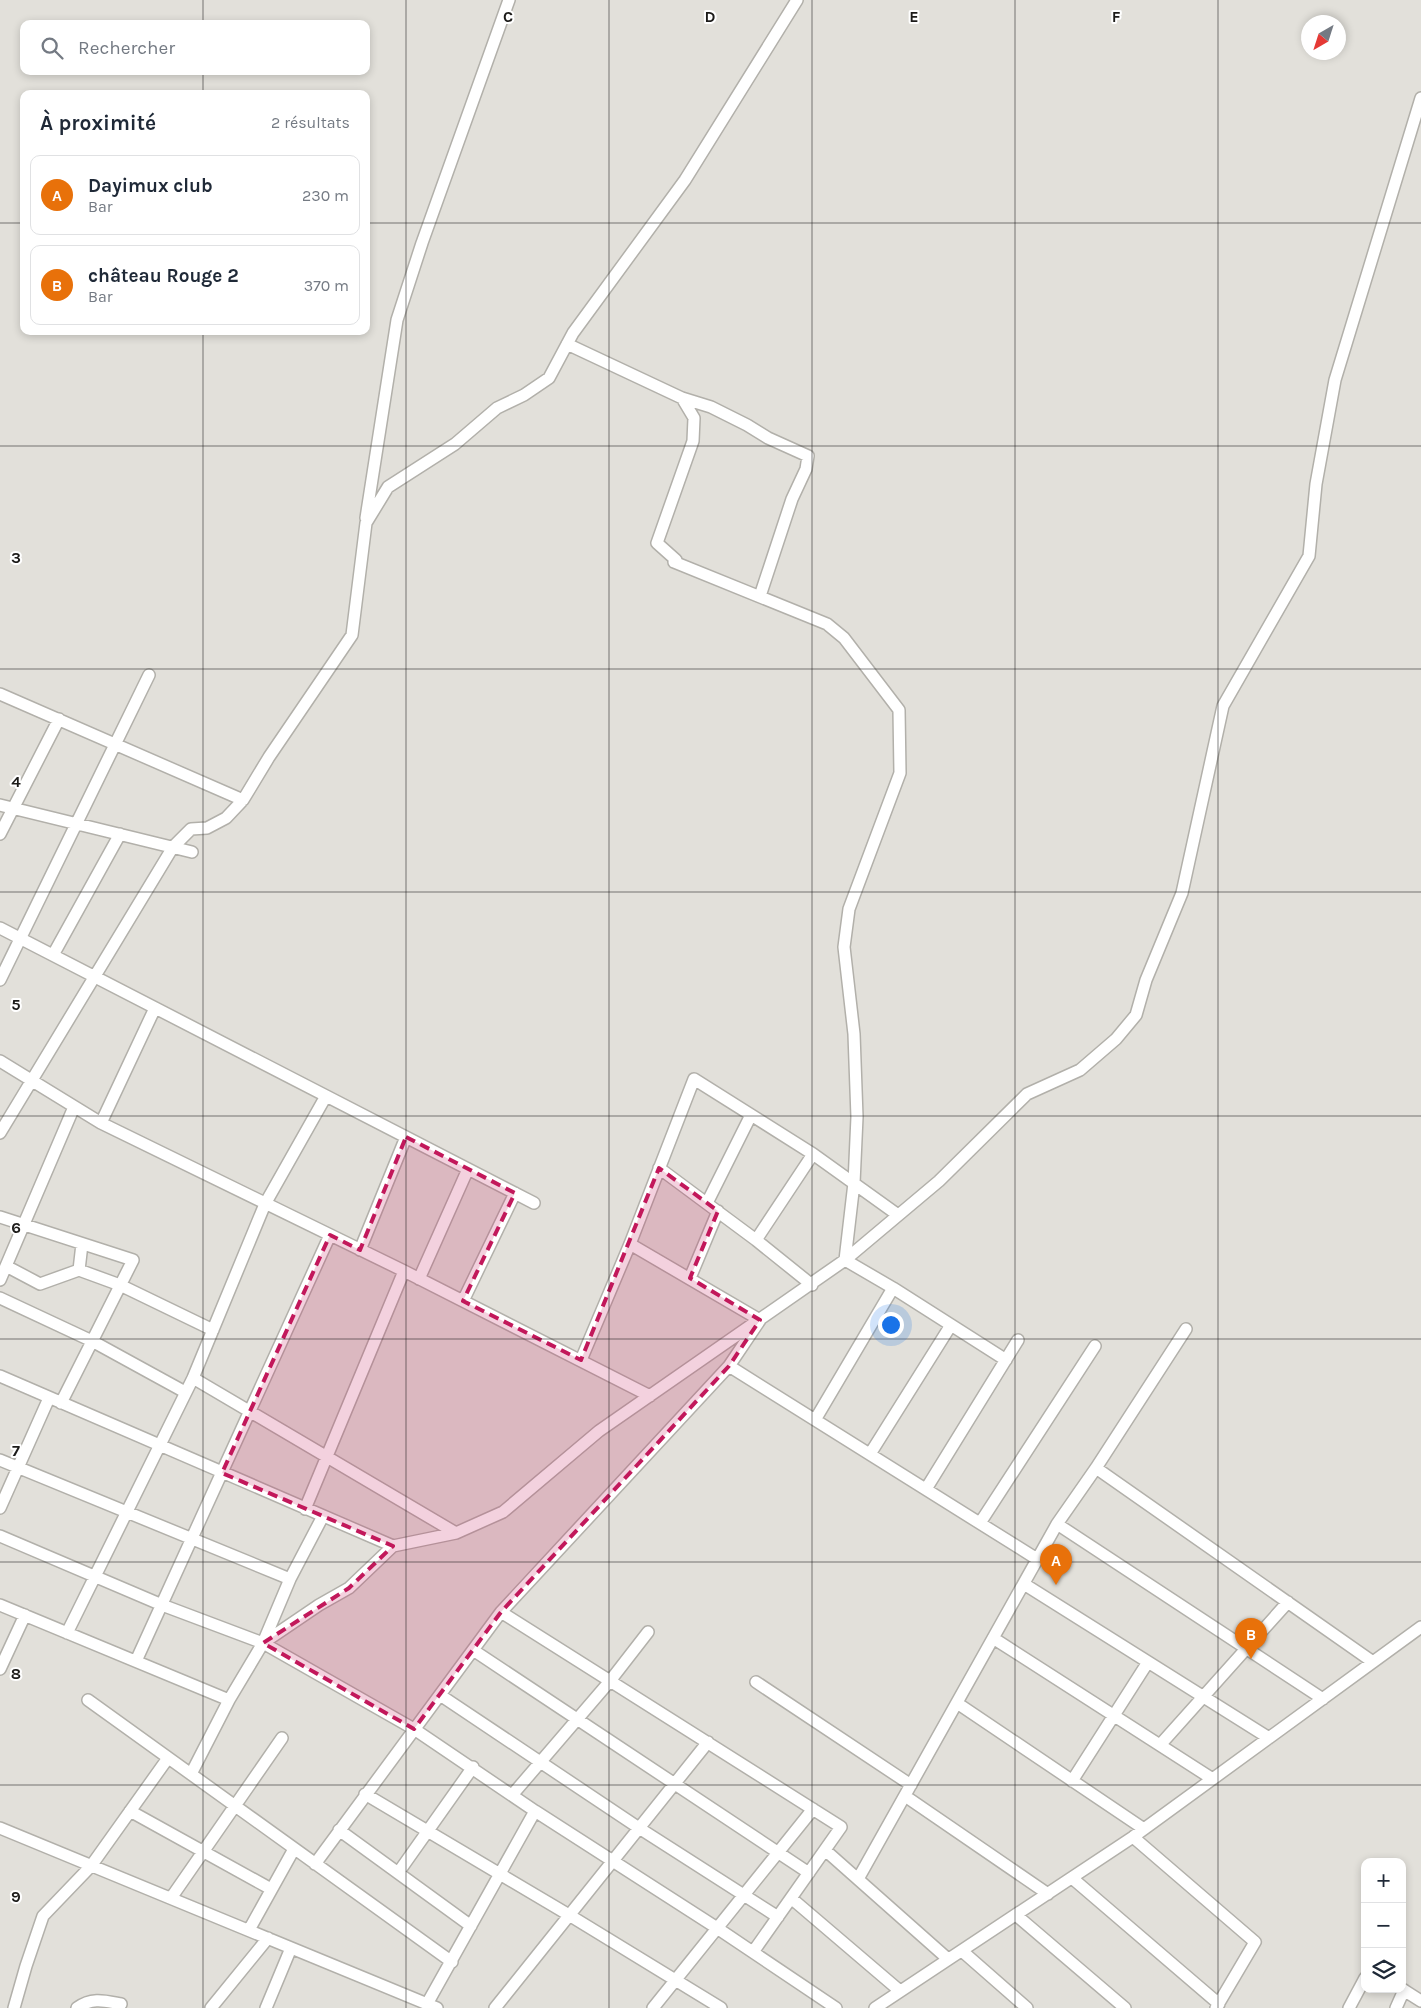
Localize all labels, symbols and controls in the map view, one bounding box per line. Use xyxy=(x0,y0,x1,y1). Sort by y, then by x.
text: C xyxy=(503,7,513,26)
text: D xyxy=(705,7,716,26)
text: E xyxy=(909,7,919,26)
text: F xyxy=(1112,7,1121,26)
north arrow xyxy=(1301,15,1346,60)
search box xyxy=(20,20,370,75)
icon: search xyxy=(38,34,66,62)
text: Rechercher xyxy=(78,37,175,59)
text: À proximité xyxy=(40,111,156,135)
text: 2 résultats xyxy=(271,113,350,132)
text: Dayimux club xyxy=(88,175,213,197)
text: A xyxy=(52,186,62,205)
text: 230 m xyxy=(302,186,349,205)
text: Bar xyxy=(88,197,113,216)
text: château Rouge 2 xyxy=(88,265,239,287)
text: B xyxy=(52,276,62,295)
text: 370 m xyxy=(304,276,349,295)
text: Bar xyxy=(88,287,113,306)
text: 3 xyxy=(11,548,21,567)
text: 4 xyxy=(11,772,21,791)
text: 5 xyxy=(11,995,21,1014)
text: 6 xyxy=(11,1218,21,1237)
your location xyxy=(878,1312,904,1338)
text: 7 xyxy=(12,1441,20,1460)
pin: A xyxy=(1040,1544,1072,1585)
pin: B xyxy=(1235,1618,1267,1659)
text: 8 xyxy=(11,1664,21,1683)
map controls xyxy=(1361,1858,1406,1993)
button: + xyxy=(1361,1858,1406,1903)
text: 9 xyxy=(11,1887,21,1906)
button: − xyxy=(1361,1903,1406,1948)
button: layers xyxy=(1361,1948,1406,1993)

